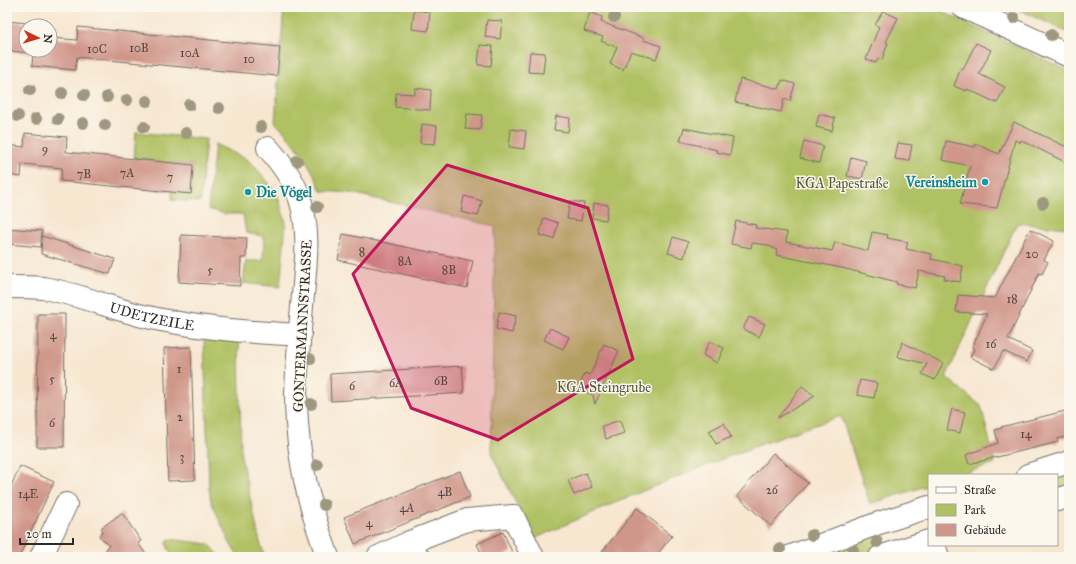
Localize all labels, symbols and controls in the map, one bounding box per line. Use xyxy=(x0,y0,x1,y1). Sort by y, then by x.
north arrow xyxy=(18,18,58,58)
text: N xyxy=(41,34,54,45)
house number: 10B xyxy=(129,41,149,55)
house number: 10C xyxy=(87,42,107,56)
house number: 10A xyxy=(180,46,200,60)
house number: 10 xyxy=(243,52,255,66)
house number: 9 xyxy=(42,142,48,156)
house number: 7A xyxy=(120,166,134,180)
house number: 7B xyxy=(77,167,91,181)
house number: 7 xyxy=(167,170,173,184)
place label: Vereinsheim xyxy=(905,174,977,191)
park label: KGA Papestraße xyxy=(796,175,889,192)
marker: Vereinsheim xyxy=(980,177,990,187)
place label: Die Vögel xyxy=(256,184,314,202)
marker: Die Vögel xyxy=(243,187,253,197)
street label: GONTERMANNSTRASSE xyxy=(289,239,316,413)
house number: 8 xyxy=(359,245,365,259)
house number: 20 xyxy=(1026,247,1038,261)
house number: 8A xyxy=(398,254,412,268)
house number: 5 xyxy=(207,263,213,277)
house number: 8B xyxy=(442,263,456,277)
house number: 18 xyxy=(1006,292,1018,306)
street label: UDETZEILE xyxy=(107,299,196,335)
house number: 4 xyxy=(50,328,57,342)
house number: 16 xyxy=(986,337,997,351)
house number: 1 xyxy=(177,362,182,376)
house number: 5 xyxy=(49,372,55,386)
house number: 6B xyxy=(434,374,448,388)
house number: 6A xyxy=(389,376,403,390)
house number: 6 xyxy=(349,379,356,393)
park label: KGA Steingrube xyxy=(557,379,651,396)
house number: 2 xyxy=(177,410,183,424)
house number: 6 xyxy=(49,416,56,430)
house number: 14 xyxy=(1020,427,1032,441)
house number: 3 xyxy=(180,450,185,464)
legend xyxy=(928,474,1058,546)
house number: 26 xyxy=(766,483,779,497)
text: Straße xyxy=(964,483,996,497)
house number: 4B xyxy=(438,485,452,499)
house number: 14E xyxy=(18,487,38,501)
house number: 4A xyxy=(400,501,414,515)
text: Park xyxy=(964,503,986,517)
house number: 4 xyxy=(366,516,373,530)
scale bar xyxy=(20,520,73,546)
text: Gebäude xyxy=(964,523,1006,537)
text: 20 m xyxy=(26,527,52,541)

